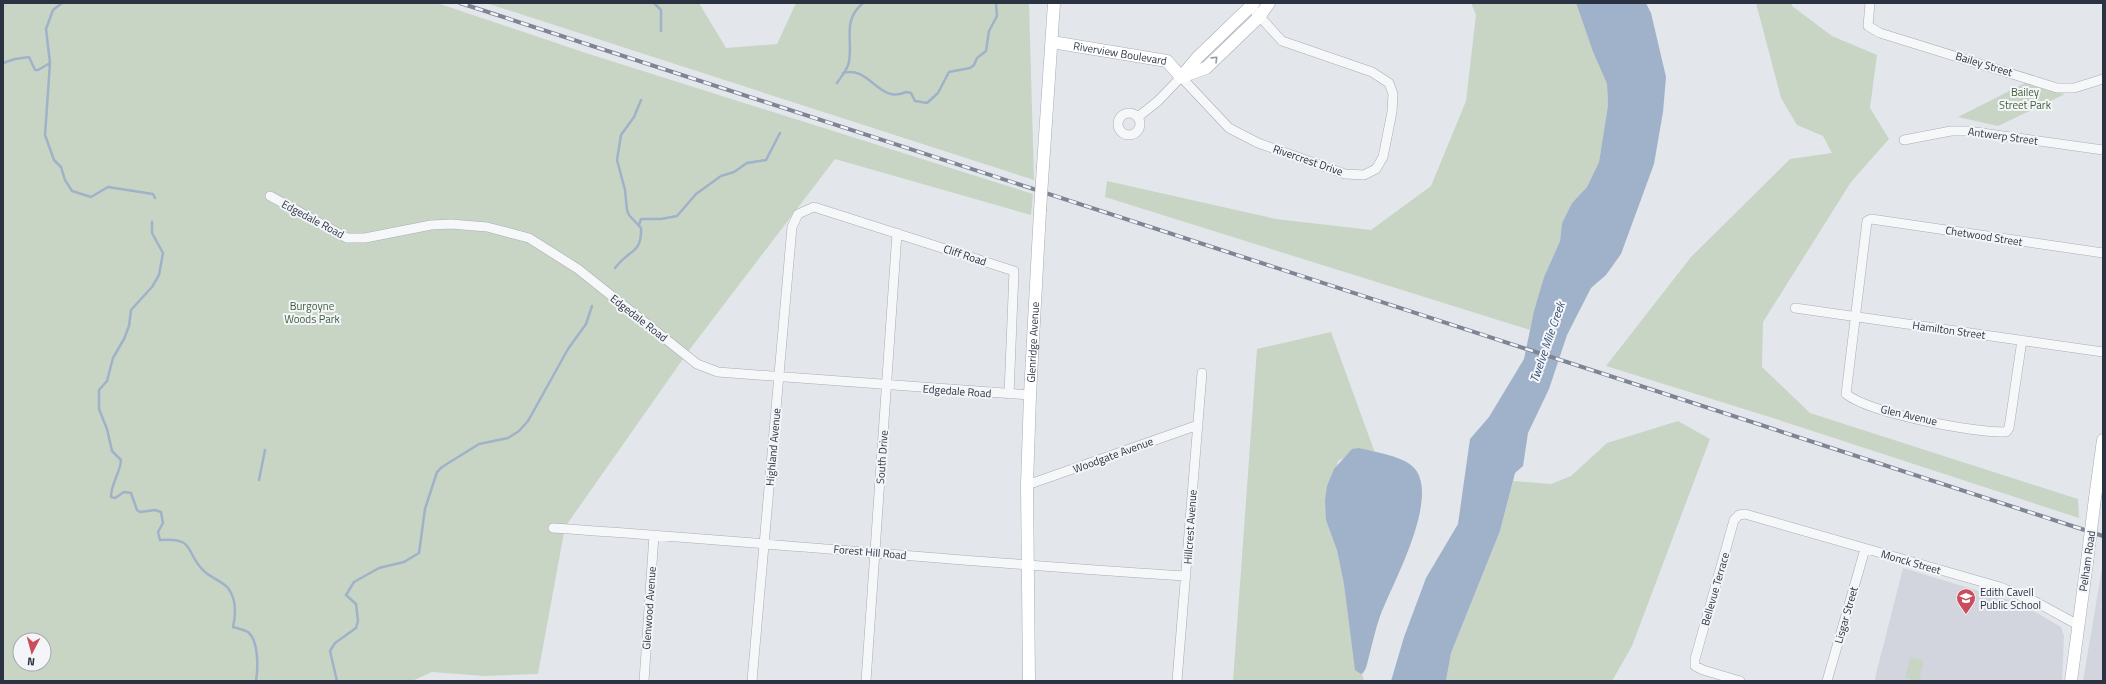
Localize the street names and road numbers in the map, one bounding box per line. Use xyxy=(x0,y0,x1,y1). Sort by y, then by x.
street label: Riverview Boulevard xyxy=(1072,38,1168,69)
street label: Bailey Street xyxy=(1954,48,2015,80)
street label: Antwerp Street xyxy=(1967,123,2039,149)
street label: Rivercrest Drive xyxy=(1271,141,1346,180)
street label: Edgedale Road xyxy=(279,196,347,242)
street label: Chetwood Street xyxy=(1944,222,2024,250)
street label: Cliff Road xyxy=(941,241,989,270)
street label: Edgedale Road xyxy=(607,291,671,346)
street label: Glenridge Avenue xyxy=(1023,301,1043,383)
street label: Hamilton Street xyxy=(1912,317,1987,343)
street label: Edgedale Road xyxy=(922,381,992,401)
street label: Glen Avenue xyxy=(1879,401,1939,429)
street label: Highland Avenue xyxy=(762,407,784,487)
street label: South Drive xyxy=(872,429,892,484)
street label: Woodgate Avenue xyxy=(1071,433,1156,477)
street label: Hillcrest Avenue xyxy=(1179,489,1201,565)
street label: Pelham Road xyxy=(2075,529,2099,593)
street label: Forest Hill Road xyxy=(833,541,907,563)
street label: Monck Street xyxy=(1879,546,1943,578)
street label: Bellevue Terrace xyxy=(1697,550,1733,628)
street label: Glenwood Avenue xyxy=(638,565,660,650)
street label: Lisgar Street xyxy=(1830,585,1862,645)

